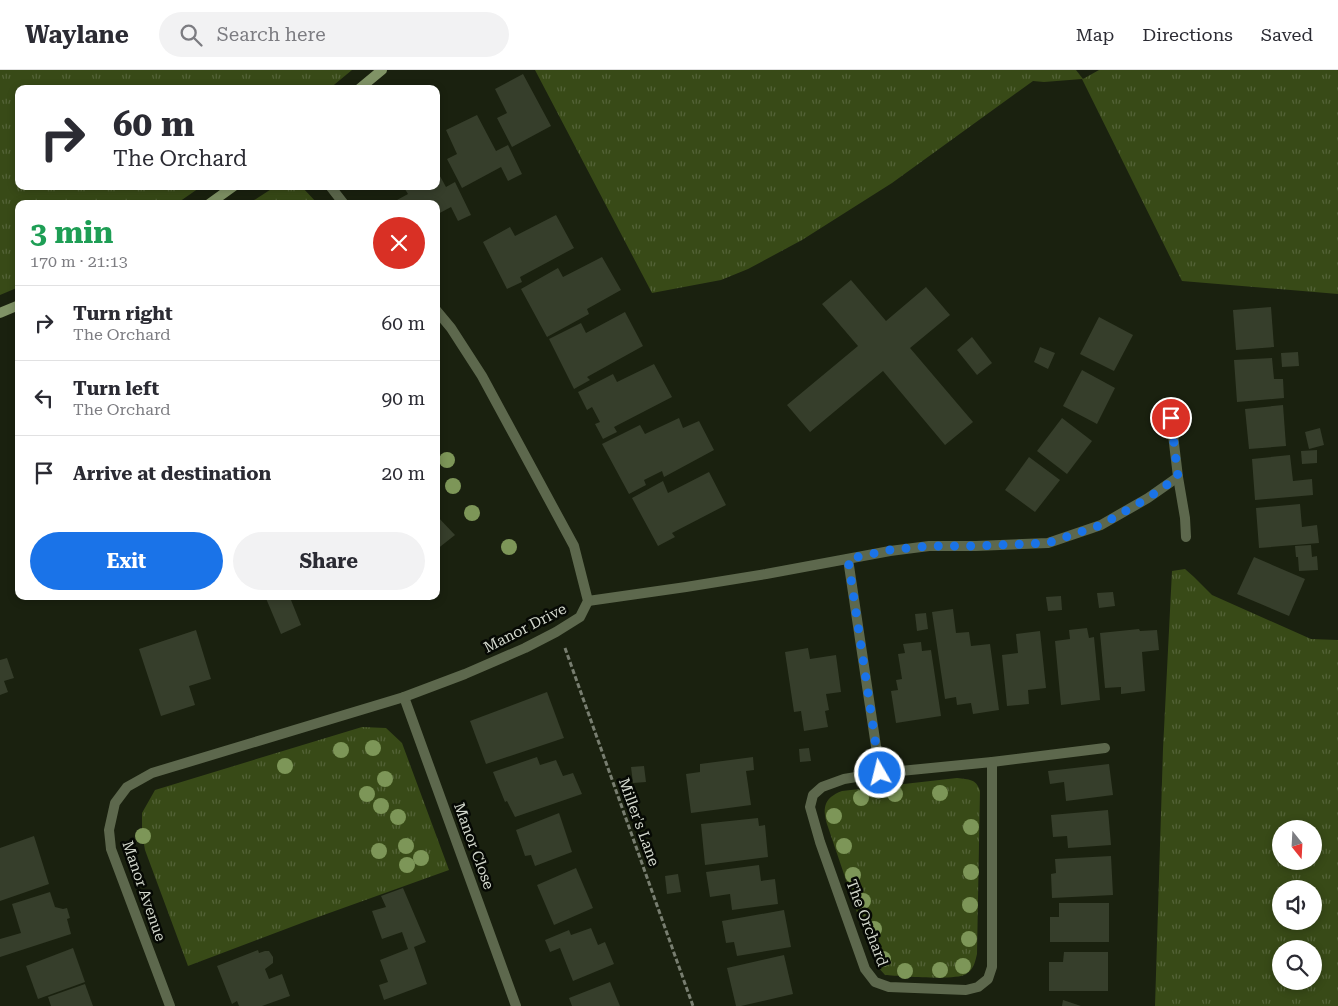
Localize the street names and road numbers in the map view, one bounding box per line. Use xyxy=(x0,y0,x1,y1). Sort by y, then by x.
street label: Manor Drive xyxy=(481,599,569,657)
street label: Miller's Lane xyxy=(615,775,663,869)
street label: Manor Close xyxy=(450,800,498,892)
street label: Manor Avenue xyxy=(118,838,170,944)
street label: The Orchard xyxy=(842,877,892,969)

